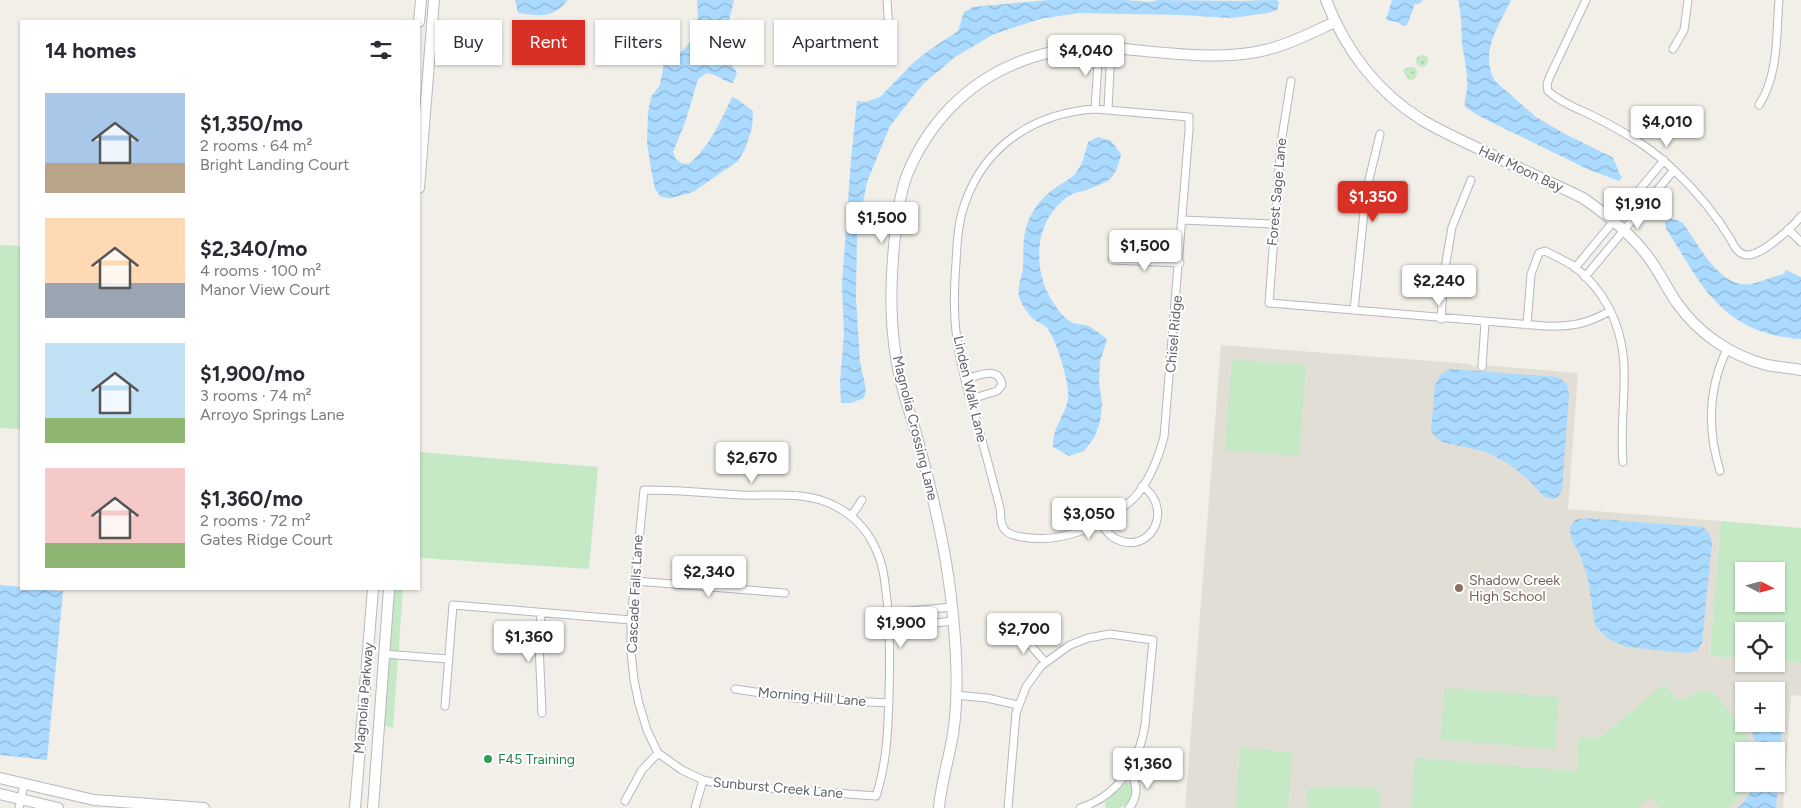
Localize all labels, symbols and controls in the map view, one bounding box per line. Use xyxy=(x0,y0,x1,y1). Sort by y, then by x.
chip: Buy xyxy=(435,20,502,65)
chip: Rent xyxy=(512,20,585,65)
chip: Filters xyxy=(595,20,680,65)
chip: New xyxy=(690,20,764,65)
chip: Apartment xyxy=(774,20,897,65)
pin: $4,040 xyxy=(1045,34,1127,77)
icon: filters xyxy=(367,36,395,64)
text: 14 homes xyxy=(45,38,136,63)
text: $4,040 xyxy=(1059,41,1113,60)
pin: $4,010 xyxy=(1626,106,1708,148)
text: $1,350/mo xyxy=(200,111,303,136)
text: $4,010 xyxy=(1642,112,1692,131)
icon: home xyxy=(85,113,145,173)
text: 2 rooms · 64 m² xyxy=(200,136,312,155)
street label: Forest Sage Lane xyxy=(1264,137,1290,247)
street label: Half Moon Bay xyxy=(1476,142,1567,196)
text: Bright Landing Court xyxy=(200,155,349,174)
pin: $1,350 xyxy=(1332,180,1414,223)
text: $1,350 xyxy=(1349,187,1397,206)
pin: $1,910 xyxy=(1597,188,1679,230)
text: $1,910 xyxy=(1615,194,1661,213)
pin: $1,500 xyxy=(841,202,923,244)
text: $1,500 xyxy=(857,208,907,227)
pin: $1,500 xyxy=(1104,230,1186,272)
text: $2,340/mo xyxy=(200,236,307,261)
text: $1,500 xyxy=(1120,236,1170,255)
icon: home xyxy=(85,238,145,298)
text: 4 rooms · 100 m² xyxy=(200,261,321,280)
pin: $2,240 xyxy=(1398,264,1480,307)
text: $2,240 xyxy=(1413,271,1465,290)
text: Manor View Court xyxy=(200,280,330,299)
street label: Chisel Ridge xyxy=(1162,294,1186,374)
street label: Linden Walk Lane xyxy=(949,334,991,444)
street label: Magnolia Crossing Lane xyxy=(889,354,941,503)
text: $1,900/mo xyxy=(200,361,305,386)
icon: home xyxy=(85,363,145,423)
text: 3 rooms · 74 m² xyxy=(200,386,312,405)
text: Arroyo Springs Lane xyxy=(200,405,344,424)
pin: $2,670 xyxy=(711,442,793,484)
text: $2,670 xyxy=(727,448,777,467)
text: $1,360/mo xyxy=(200,486,303,511)
icon: home xyxy=(85,488,145,548)
pin: $3,050 xyxy=(1048,498,1130,540)
text: $3,050 xyxy=(1063,504,1115,523)
text: 2 rooms · 72 m² xyxy=(200,511,311,530)
text: Gates Ridge Court xyxy=(200,530,333,549)
street label: Cascade Falls Lane xyxy=(623,534,647,654)
pin: $2,340 xyxy=(668,556,750,598)
text: $2,340 xyxy=(683,562,735,581)
north arrow xyxy=(1735,562,1785,612)
map controls xyxy=(1735,562,1785,792)
place label: Shadow Creek High School xyxy=(1469,572,1560,605)
marker: Shadow Creek High School xyxy=(1453,582,1465,594)
pin: $1,900 xyxy=(860,606,942,649)
pin: $2,700 xyxy=(983,612,1065,655)
text: $1,900 xyxy=(876,613,926,632)
text: $2,700 xyxy=(998,619,1050,638)
pin: $1,360 xyxy=(488,620,570,663)
button: locate xyxy=(1735,622,1785,672)
text: $1,360 xyxy=(505,627,553,646)
street label: Magnolia Parkway xyxy=(351,641,377,754)
button: + xyxy=(1735,682,1785,732)
street label: Morning Hill Lane xyxy=(757,684,867,710)
button: − xyxy=(1735,742,1785,792)
pin: $1,360 xyxy=(1107,748,1189,790)
place label: F45 Training xyxy=(498,751,575,768)
marker: F45 Training xyxy=(482,753,494,765)
text: $1,360 xyxy=(1124,754,1172,773)
street label: Sunburst Creek Lane xyxy=(712,774,844,802)

